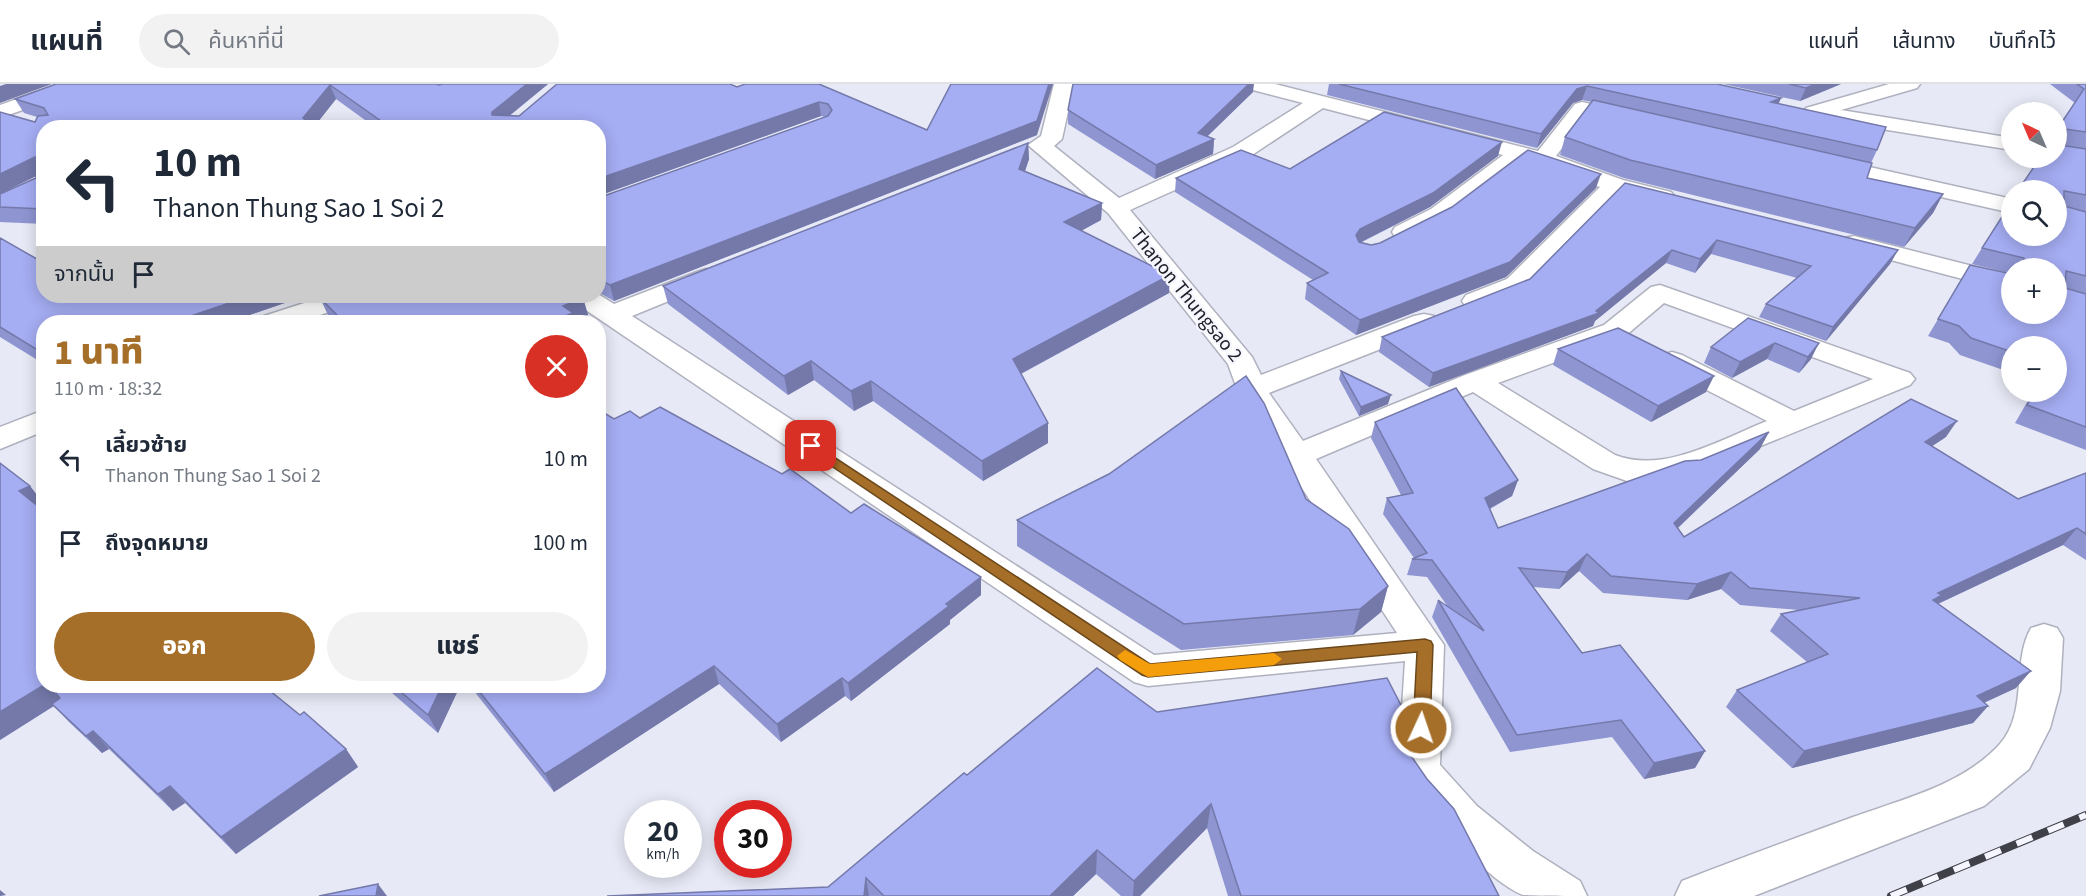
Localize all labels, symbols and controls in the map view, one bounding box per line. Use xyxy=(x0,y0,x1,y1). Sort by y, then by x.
search box xyxy=(139,14,559,68)
text: แผนที่ xyxy=(30,21,103,61)
icon: search xyxy=(160,25,193,58)
text: ค้นหาที่นี่ xyxy=(208,25,284,57)
text: แผนที่ xyxy=(1808,26,1859,56)
text: เส้นทาง xyxy=(1892,26,1956,56)
text: บันทึกไว้ xyxy=(1989,26,2056,56)
north arrow xyxy=(2001,102,2067,168)
map controls xyxy=(2001,102,2067,402)
text: 10 m xyxy=(153,133,242,193)
icon: left xyxy=(54,144,132,222)
button: search xyxy=(2001,180,2067,246)
text: Thanon Thung Sao 1 Soi 2 xyxy=(153,189,444,228)
street label: Thanon Thungsao 2 xyxy=(1123,222,1249,368)
text: จากนั้น xyxy=(54,258,115,290)
icon: arrive xyxy=(127,258,160,291)
button: + xyxy=(2001,258,2067,324)
text: 1 นาที xyxy=(54,327,144,378)
button: close xyxy=(525,335,588,398)
button: − xyxy=(2001,336,2067,402)
text: 110 m · 18:32 xyxy=(54,375,162,403)
pin xyxy=(785,420,836,471)
text: เลี้ยวซ้าย xyxy=(105,429,187,461)
icon: arrive xyxy=(794,429,827,462)
icon: left xyxy=(54,443,87,476)
text: 10 m xyxy=(543,443,588,475)
text: Thanon Thung Sao 1 Soi 2 xyxy=(105,462,321,490)
icon: arrive xyxy=(54,527,87,560)
text: ถึงจุดหมาย xyxy=(105,527,209,559)
text: 100 m xyxy=(533,527,588,559)
button: ออก xyxy=(54,612,315,681)
button: แชร์ xyxy=(327,612,588,681)
position arrow xyxy=(1389,696,1453,760)
speed limit sign: 30 xyxy=(714,800,792,878)
text: 20 xyxy=(647,810,679,853)
text: km/h xyxy=(646,844,680,865)

